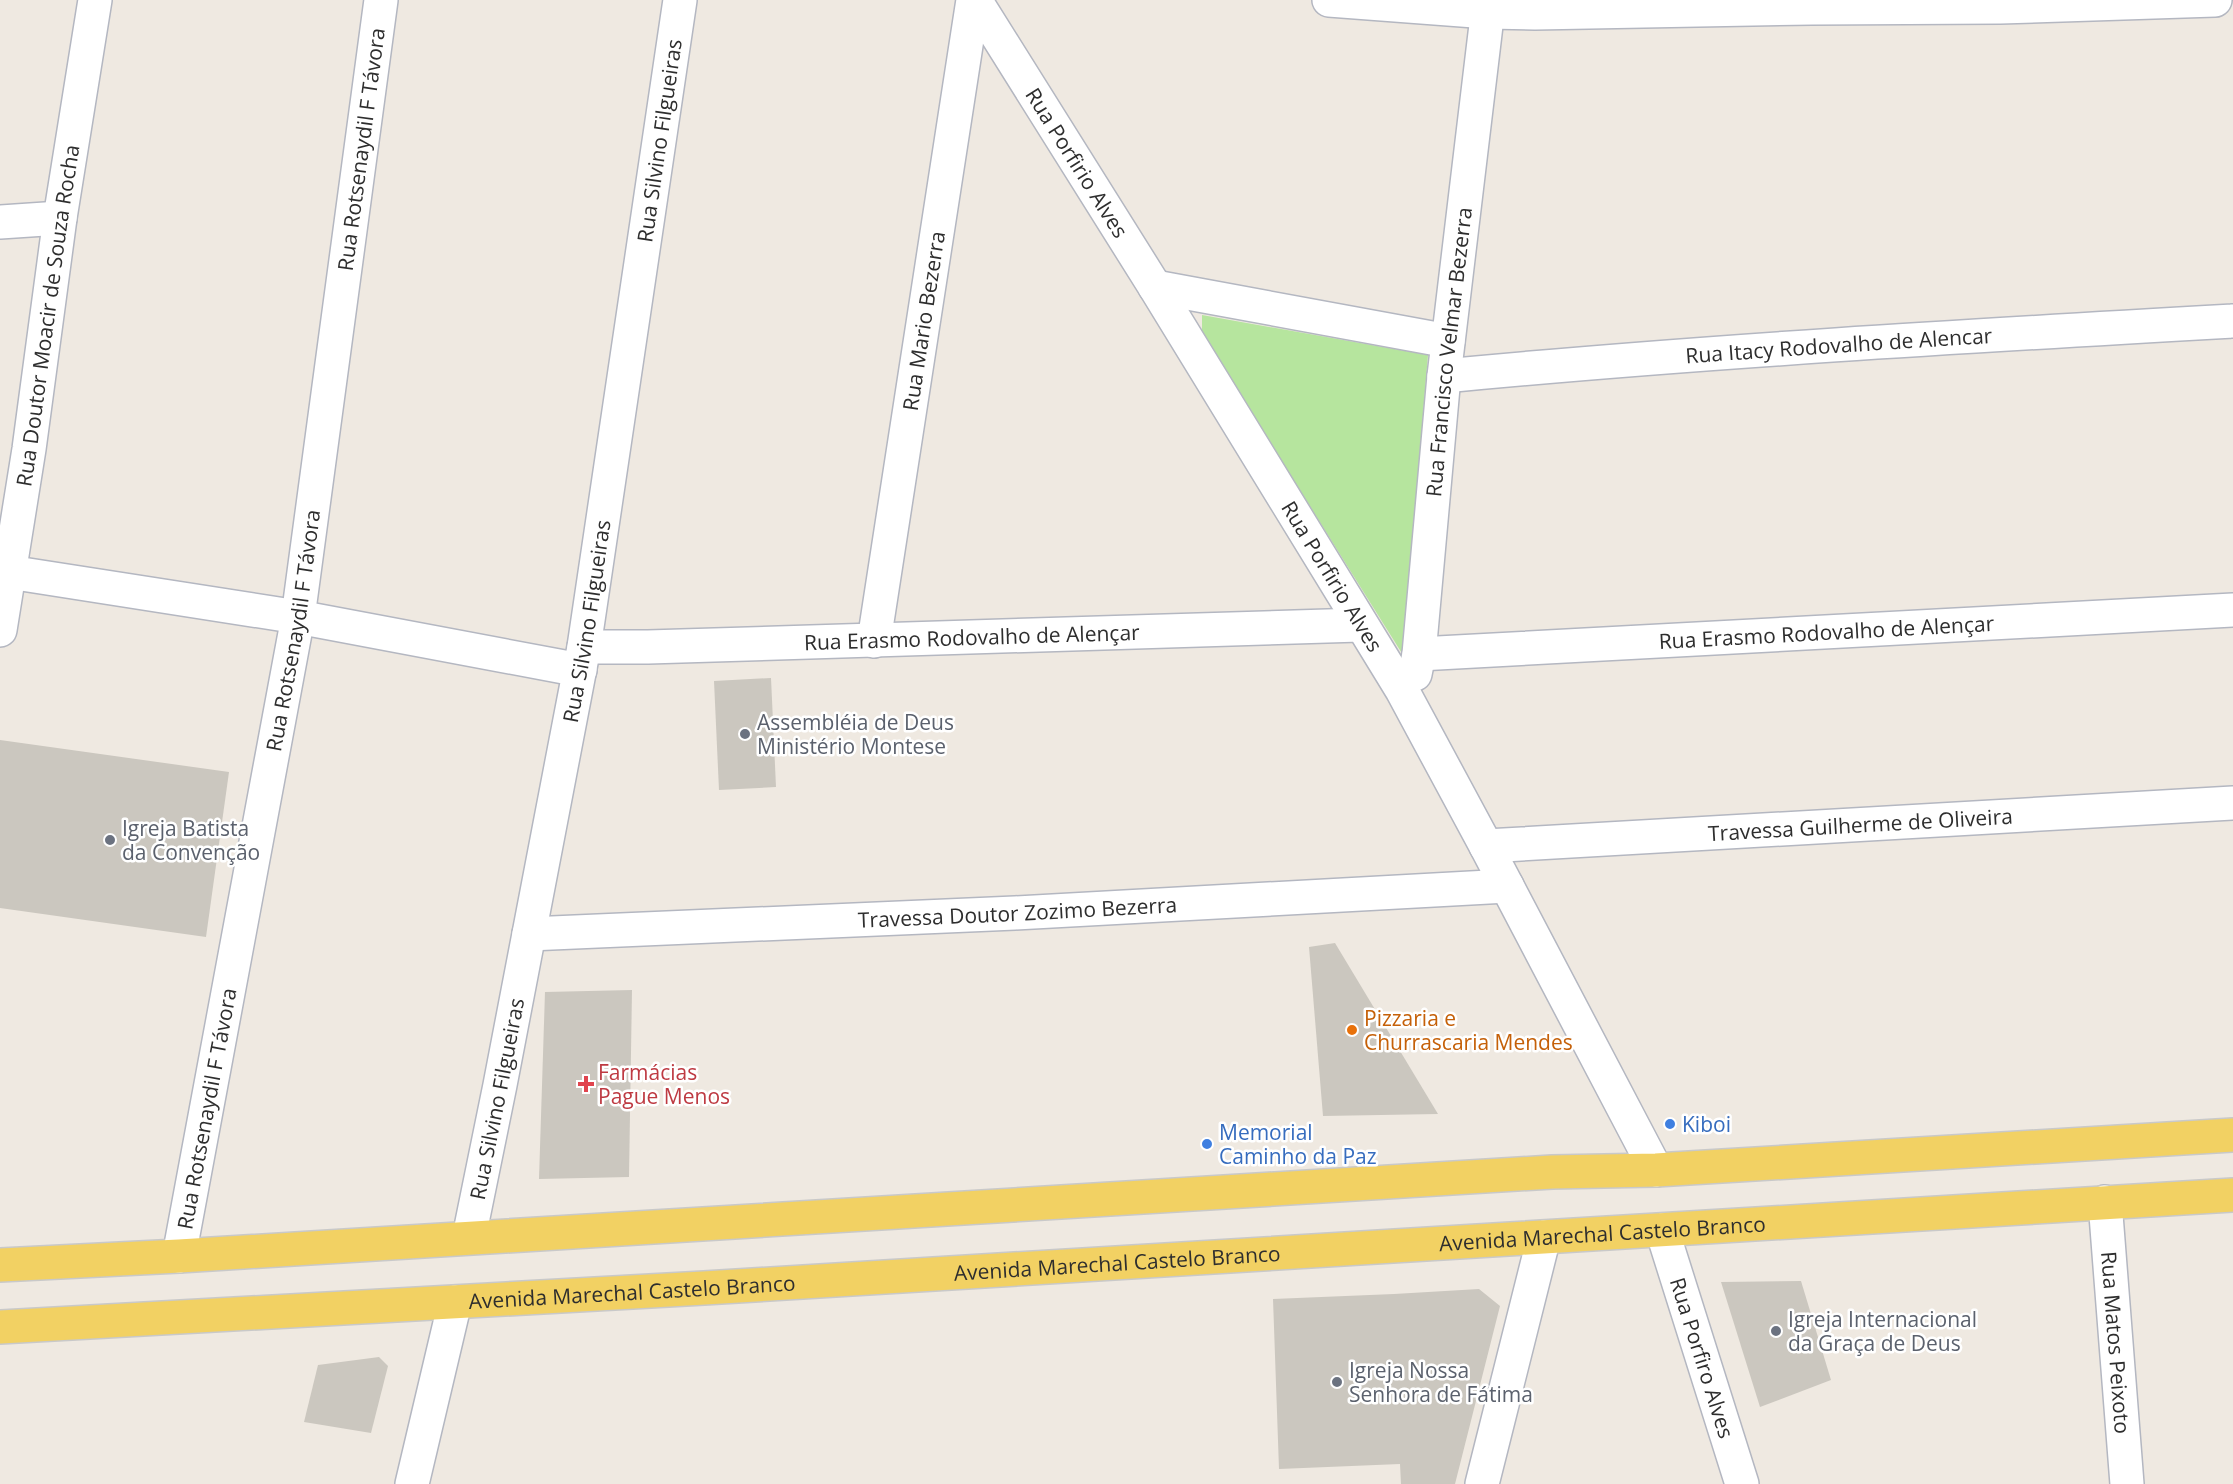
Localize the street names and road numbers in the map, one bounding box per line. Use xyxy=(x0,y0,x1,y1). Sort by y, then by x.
street label: Rua Rotsenaydil F Távora xyxy=(331,26,391,272)
street label: Rua Silvino Filgueiras xyxy=(630,37,688,244)
street label: Rua Porfirio Alves xyxy=(1019,82,1135,243)
street label: Rua Doutor Moacir de Souza Rocha xyxy=(9,143,86,489)
street label: Rua Francisco Velmar Bezerra xyxy=(1419,205,1478,498)
street label: Rua Mario Bezerra xyxy=(896,229,951,413)
street label: Rua Itacy Rodovalho de Alencar xyxy=(1684,321,1993,370)
street label: Rua Porfirio Alves xyxy=(1275,496,1389,657)
street label: Rua Rotsenaydil F Távora xyxy=(259,508,326,754)
street label: Rua Silvino Filgueiras xyxy=(556,518,617,725)
street label: Rua Erasmo Rodovalho de Alençar xyxy=(1658,609,1995,655)
street label: Rua Erasmo Rodovalho de Alençar xyxy=(804,618,1141,656)
street label: Travessa Guilherme de Oliveira xyxy=(1707,802,2013,847)
street label: Travessa Doutor Zozimo Bezerra xyxy=(857,890,1178,934)
street label: Rua Rotsenaydil F Távora xyxy=(170,986,243,1231)
street label: Rua Silvino Filgueiras xyxy=(463,996,530,1202)
street label: Avenida Marechal Castelo Branco xyxy=(1438,1209,1766,1257)
street label: Avenida Marechal Castelo Branco xyxy=(953,1239,1281,1287)
street label: Rua Matos Peixoto xyxy=(2095,1250,2137,1435)
street label: Avenida Marechal Castelo Branco xyxy=(468,1268,796,1315)
street label: Rua Porfiro Alves xyxy=(1664,1274,1741,1442)

